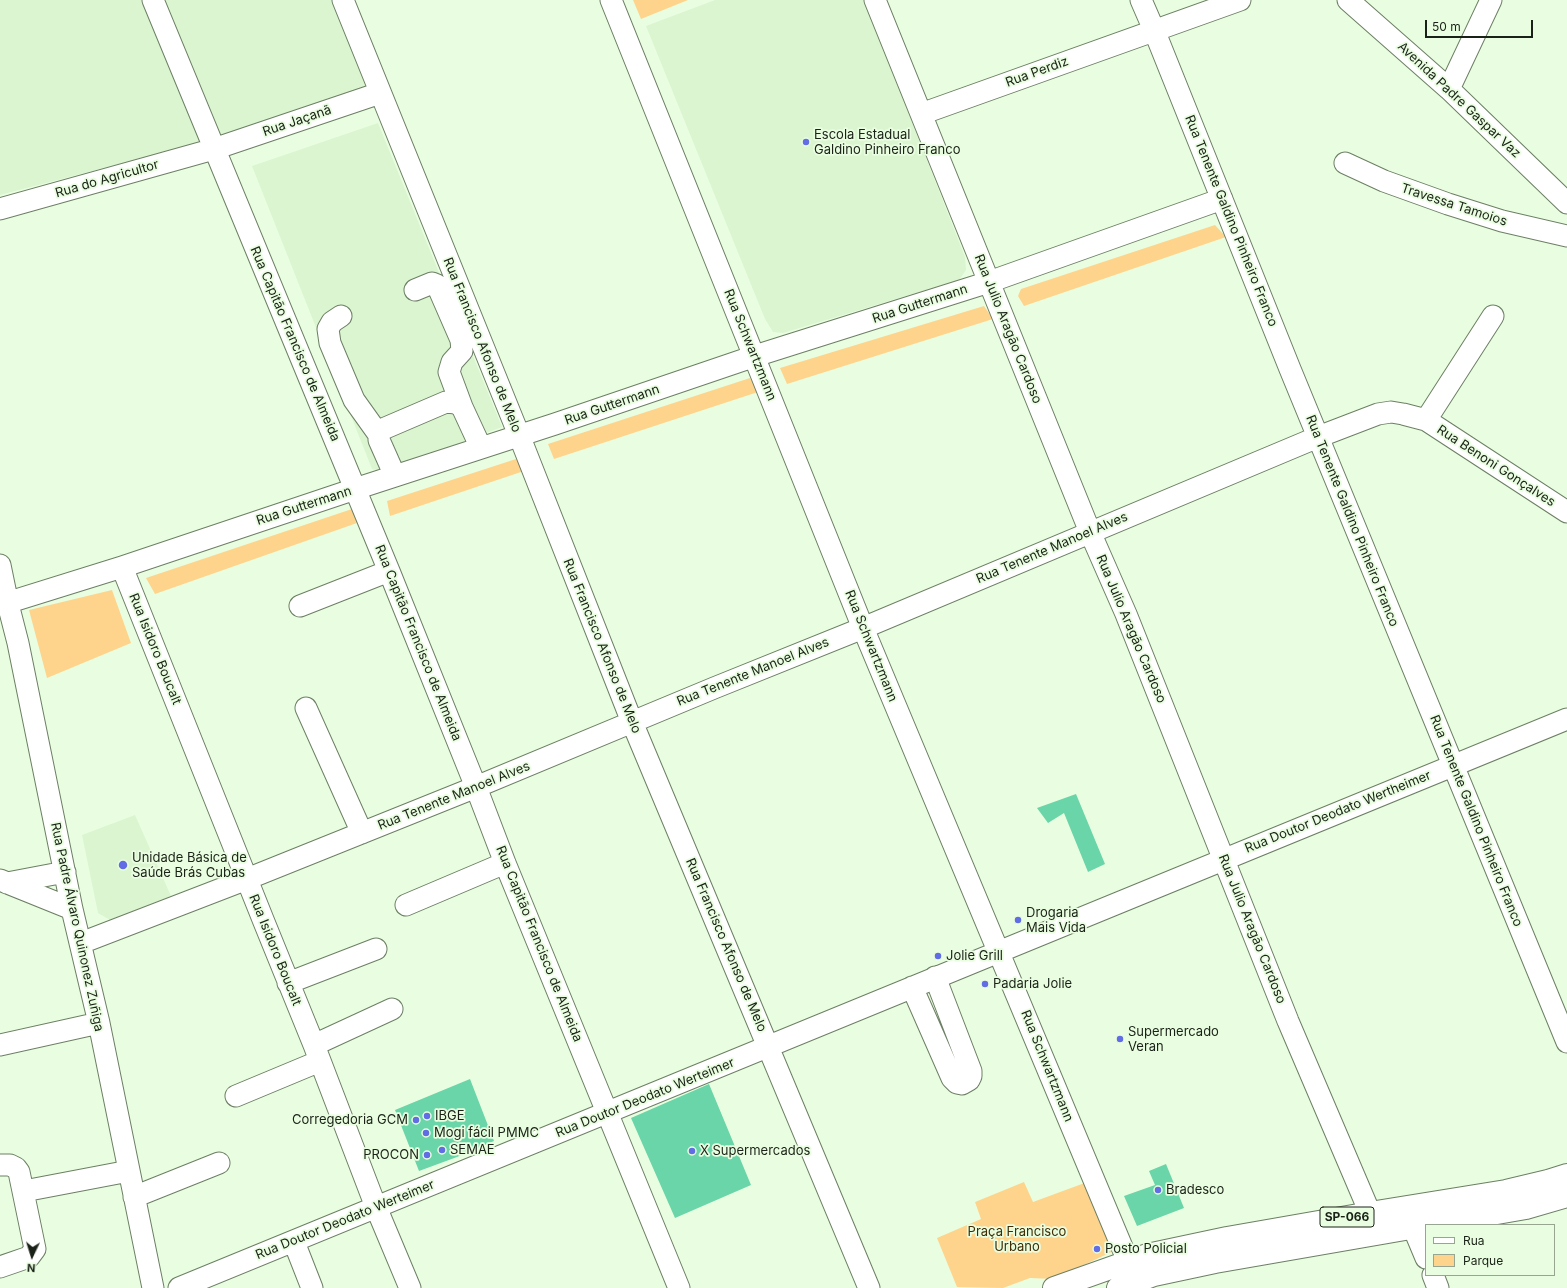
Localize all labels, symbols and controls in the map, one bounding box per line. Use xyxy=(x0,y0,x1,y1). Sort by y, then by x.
scale bar xyxy=(1427,12,1535,38)
text: 50 m xyxy=(1432,19,1461,34)
street label: Avenida Padre Gaspar Vaz xyxy=(1394,39,1524,161)
street label: Rua Perdiz xyxy=(1003,53,1071,91)
street label: Rua Jaçanã xyxy=(261,102,333,140)
street label: Rua Tenente Galdino Pinheiro Franco xyxy=(1181,113,1281,329)
place label: Escola Estadual Galdino Pinheiro Franco xyxy=(814,127,960,158)
marker: Escola Estadual Galdino Pinheiro Franco xyxy=(801,137,811,147)
street label: Rua do Agricultor xyxy=(53,157,161,201)
street label: Travessa Tamoios xyxy=(1399,180,1509,230)
street label: Rua Capitão Francisco de Almeida xyxy=(247,244,343,444)
street label: Rua Julio Aragão Cardoso xyxy=(971,252,1045,406)
street label: Rua Francisco Afonso de Melo xyxy=(440,255,524,435)
street label: Rua Guttermann xyxy=(870,281,970,327)
street label: Rua Schwartzmann xyxy=(720,287,780,403)
street label: Rua Guttermann xyxy=(563,381,661,429)
street label: Rua Tenente Galdino Pinheiro Franco xyxy=(1302,413,1402,629)
street label: Rua Benoni Gonçalves xyxy=(1434,422,1558,510)
street label: Rua Guttermann xyxy=(254,483,354,529)
street label: Rua Tenente Manoel Alves xyxy=(974,509,1130,587)
street label: Rua Capitão Francisco de Almeida xyxy=(371,543,465,743)
street label: Rua Julio Aragão Cardoso xyxy=(1093,552,1169,706)
street label: Rua Francisco Afonso de Melo xyxy=(560,556,644,736)
street label: Rua Schwartzmann xyxy=(841,588,901,704)
street label: Rua Isidoro Boucalt xyxy=(126,591,184,707)
street label: Rua Tenente Manoel Alves xyxy=(675,634,831,710)
street label: Rua Tenente Galdino Pinheiro Franco xyxy=(1426,713,1526,929)
street label: Rua Tenente Manoel Alves xyxy=(376,758,532,834)
street label: Rua Doutor Deodato Wertheimer xyxy=(1243,767,1433,857)
street label: Rua Padre Álvaro Quinonez Zuñiga xyxy=(47,821,107,1033)
street label: Rua Capitão Francisco de Almeida xyxy=(492,844,586,1044)
place label: Unidade Básica de Saúde Brás Cubas xyxy=(132,850,247,881)
street label: Rua Julio Aragão Cardoso xyxy=(1215,852,1289,1006)
street label: Rua Francisco Afonso de Melo xyxy=(682,856,770,1034)
marker: Unidade Básica de Saúde Brás Cubas xyxy=(117,859,129,871)
street label: Rua Isidoro Boucalt xyxy=(246,892,304,1008)
place label: Drogaria Mais Vida xyxy=(1026,905,1086,936)
marker: Drogaria Mais Vida xyxy=(1013,915,1023,925)
place label: Jolie Grill xyxy=(946,948,1003,964)
marker: Jolie Grill xyxy=(933,951,943,961)
place label: Padaria Jolie xyxy=(993,976,1072,992)
marker: Padaria Jolie xyxy=(980,979,990,989)
street label: Rua Schwartzmann xyxy=(1017,1008,1077,1124)
place label: Supermercado Veran xyxy=(1128,1024,1219,1055)
marker: Supermercado Veran xyxy=(1115,1034,1125,1044)
street label: Rua Doutor Deodato Werteimer xyxy=(553,1055,737,1141)
place label: IBGE xyxy=(435,1108,465,1124)
marker: IBGE xyxy=(422,1111,432,1121)
place label: Corregedoria GCM xyxy=(292,1112,408,1128)
marker: Corregedoria GCM xyxy=(411,1115,421,1125)
place label: Mogi fácil PMMC xyxy=(434,1125,539,1141)
marker: Mogi fácil PMMC xyxy=(421,1128,431,1138)
place label: SEMAE xyxy=(450,1142,495,1158)
place label: X Supermercados xyxy=(700,1143,810,1159)
marker: SEMAE xyxy=(437,1145,447,1155)
marker: X Supermercados xyxy=(687,1146,697,1156)
place label: PROCON xyxy=(363,1147,419,1163)
marker: PROCON xyxy=(422,1150,432,1160)
street label: Rua Doutor Deodato Werteimer xyxy=(253,1177,437,1263)
place label: Bradesco xyxy=(1166,1182,1224,1198)
marker: Bradesco xyxy=(1153,1185,1163,1195)
road number: SP-066 xyxy=(1320,1207,1374,1227)
park label: Praça Francisco Urbano xyxy=(968,1224,1066,1255)
legend xyxy=(1425,1224,1555,1276)
text: Rua xyxy=(1463,1233,1485,1248)
north arrow xyxy=(12,1236,52,1276)
place label: Posto Policial xyxy=(1105,1241,1187,1257)
marker: Posto Policial xyxy=(1092,1244,1102,1254)
text: Parque xyxy=(1463,1253,1503,1268)
text: N xyxy=(26,1261,36,1275)

